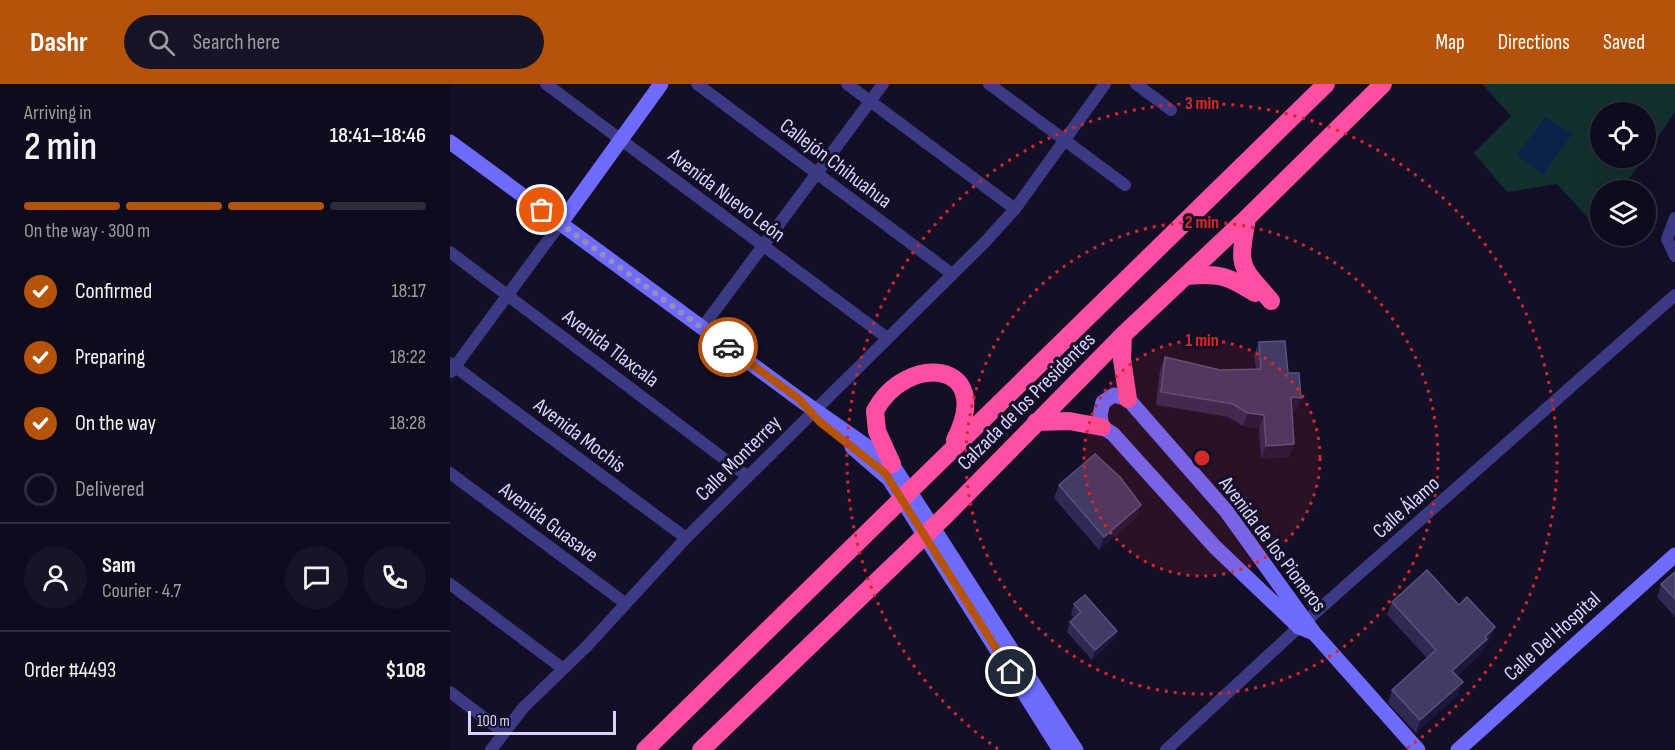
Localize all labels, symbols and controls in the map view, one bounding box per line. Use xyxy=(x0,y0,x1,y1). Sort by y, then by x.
search box xyxy=(124,15,544,69)
text: Dashr xyxy=(30,26,88,59)
icon: search xyxy=(145,26,178,59)
text: Search here xyxy=(193,29,280,56)
text: Map xyxy=(1435,30,1465,55)
text: Directions xyxy=(1498,30,1570,55)
text: Saved xyxy=(1603,30,1645,55)
text: 3 min xyxy=(1185,93,1219,114)
text: Arriving in xyxy=(24,101,92,125)
map controls xyxy=(1590,102,1656,246)
button: locate xyxy=(1590,102,1656,168)
street label: Callejón Chihuahua xyxy=(775,113,897,214)
text: 18:41–18:46 xyxy=(330,122,426,149)
text: 2 min xyxy=(24,124,97,171)
street label: Avenida Nuevo León xyxy=(663,143,790,247)
button: layers xyxy=(1590,180,1656,246)
pin xyxy=(516,184,567,235)
icon: bag xyxy=(525,193,558,226)
text: 2 min xyxy=(1185,212,1219,233)
text: On the way · 300 m xyxy=(24,219,150,243)
icon: check xyxy=(24,275,57,308)
text: Confirmed xyxy=(75,278,152,305)
text: 18:17 xyxy=(392,279,426,303)
street label: Avenida Tlaxcala xyxy=(557,303,664,393)
courier xyxy=(698,317,758,377)
street label: Calzada de los Presidentes xyxy=(952,327,1100,475)
text: 1 min xyxy=(1185,330,1219,351)
icon: car xyxy=(712,331,745,364)
icon: check xyxy=(24,341,57,374)
text: Preparing xyxy=(75,344,145,371)
text: 18:22 xyxy=(390,345,426,369)
street label: Avenida Mochis xyxy=(528,392,630,478)
icon: check xyxy=(24,407,57,440)
text: On the way xyxy=(75,410,156,437)
street label: Calle Monterrey xyxy=(690,410,786,506)
text: 18:28 xyxy=(389,411,426,435)
centre of rings xyxy=(1192,448,1212,468)
street label: Avenida de los Pioneros xyxy=(1213,471,1332,617)
street label: Calle Álamo xyxy=(1368,471,1445,544)
text: Delivered xyxy=(75,476,144,503)
street label: Avenida Guasave xyxy=(494,476,603,568)
button: person xyxy=(24,546,87,609)
button: chat xyxy=(285,546,348,609)
button: phone xyxy=(363,546,426,609)
text: Sam xyxy=(102,552,136,579)
text: Courier · 4.7 xyxy=(102,579,181,603)
street label: Calle Del Hospital xyxy=(1499,586,1606,686)
pin xyxy=(985,646,1036,697)
icon: home xyxy=(994,655,1027,688)
text: Order #4493 xyxy=(24,657,116,684)
text: $108 xyxy=(385,657,426,684)
scale bar xyxy=(468,708,616,736)
text: 100 m xyxy=(477,712,510,731)

